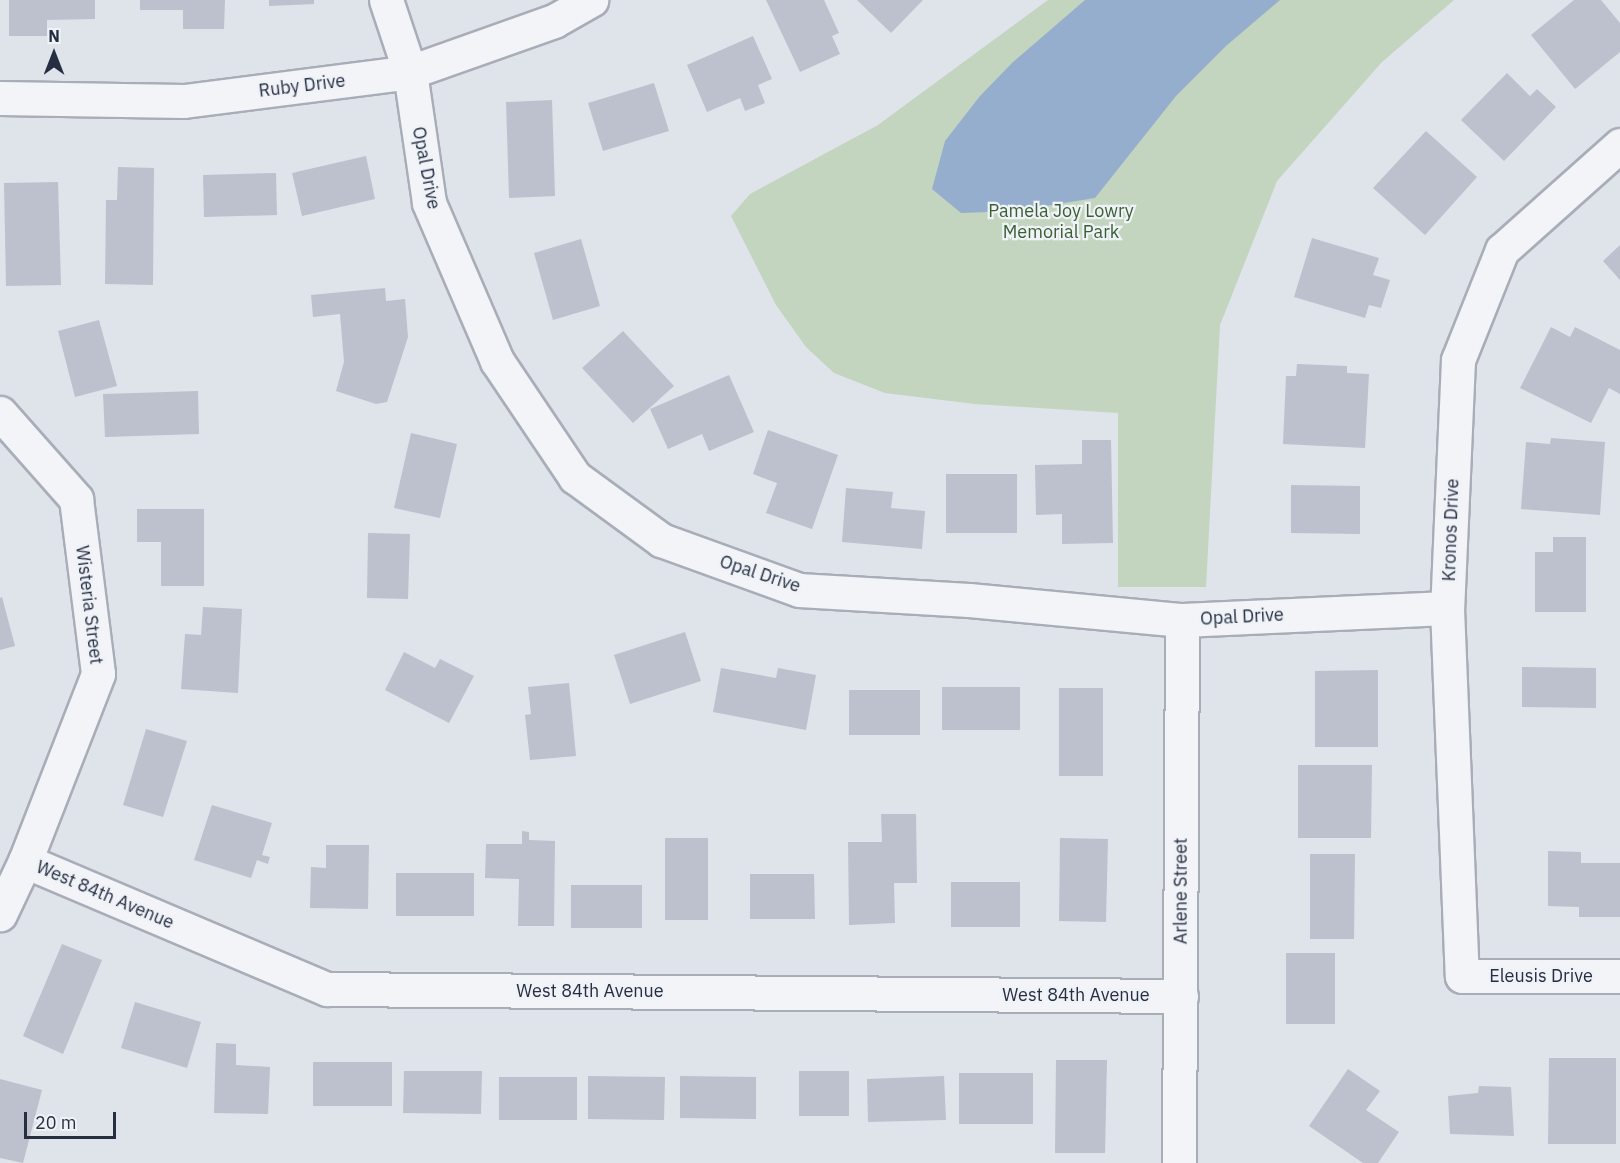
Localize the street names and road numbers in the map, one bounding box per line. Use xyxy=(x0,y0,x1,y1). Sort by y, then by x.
street label: Ruby Drive xyxy=(257,70,347,102)
street label: Opal Drive xyxy=(407,125,445,211)
street label: Kronos Drive xyxy=(1438,478,1464,582)
street label: Wisteria Street xyxy=(71,544,107,666)
street label: Opal Drive xyxy=(717,551,803,597)
street label: Opal Drive xyxy=(1200,604,1284,630)
street label: Arlene Street xyxy=(1170,838,1192,944)
street label: West 84th Avenue xyxy=(33,856,177,934)
street label: Eleusis Drive xyxy=(1489,965,1593,987)
street label: West 84th Avenue xyxy=(516,980,664,1002)
street label: West 84th Avenue xyxy=(1002,984,1150,1006)

